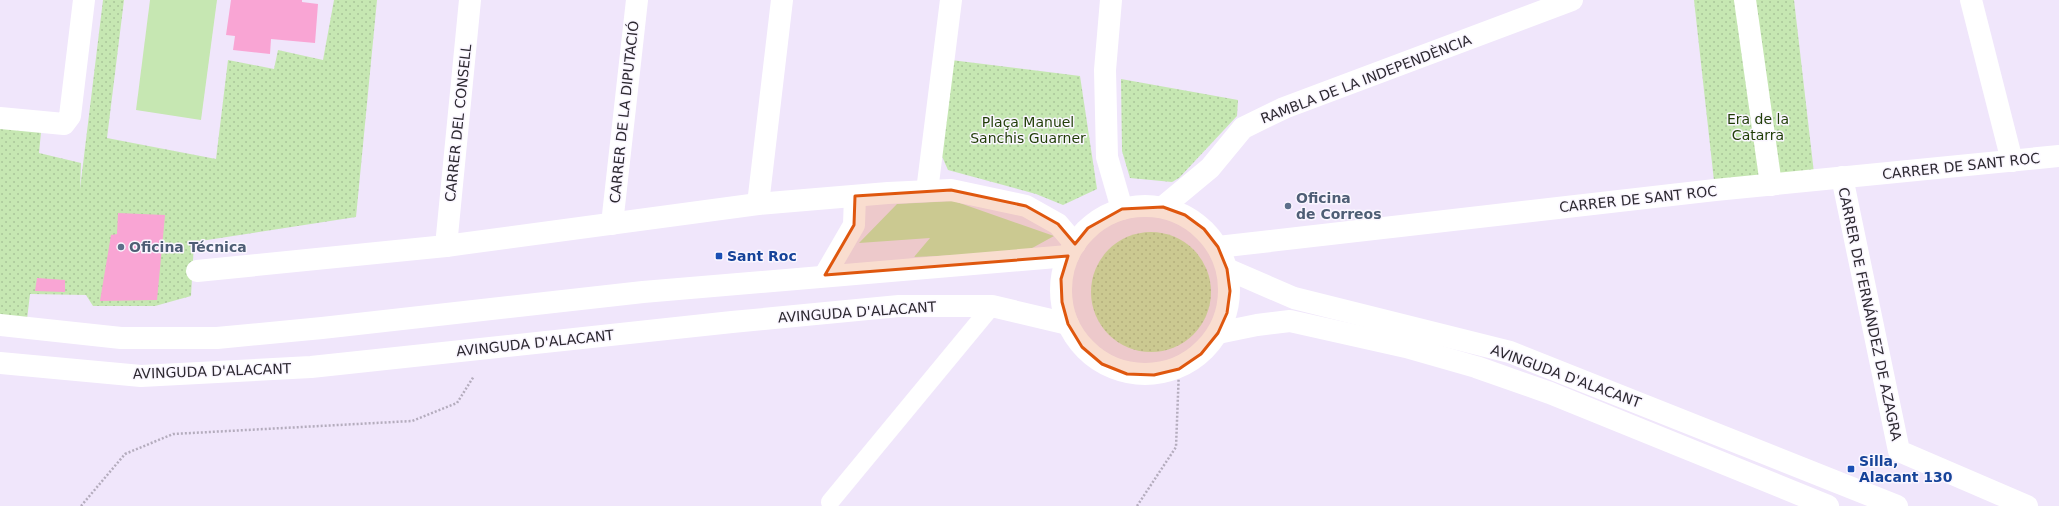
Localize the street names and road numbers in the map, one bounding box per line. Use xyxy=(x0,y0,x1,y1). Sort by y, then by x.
street label: CARRER DE LA DIPUTACIÓ xyxy=(605,20,642,204)
street label: RAMBLA DE LA INDEPENDÈNCIA xyxy=(1258,31,1474,127)
street label: CARRER DEL CONSELL xyxy=(442,43,474,203)
street label: CARRER DE SANT ROC xyxy=(1881,150,2041,182)
street label: CARRER DE SANT ROC xyxy=(1558,183,1718,215)
street label: CARRER DE FERNÁNDEZ DE AZAGRA xyxy=(1835,186,1905,443)
street label: AVINGUDA D'ALACANT xyxy=(777,298,937,326)
street label: AVINGUDA D'ALACANT xyxy=(455,327,615,359)
street label: AVINGUDA D'ALACANT xyxy=(1489,341,1644,411)
street label: AVINGUDA D'ALACANT xyxy=(132,360,292,382)

